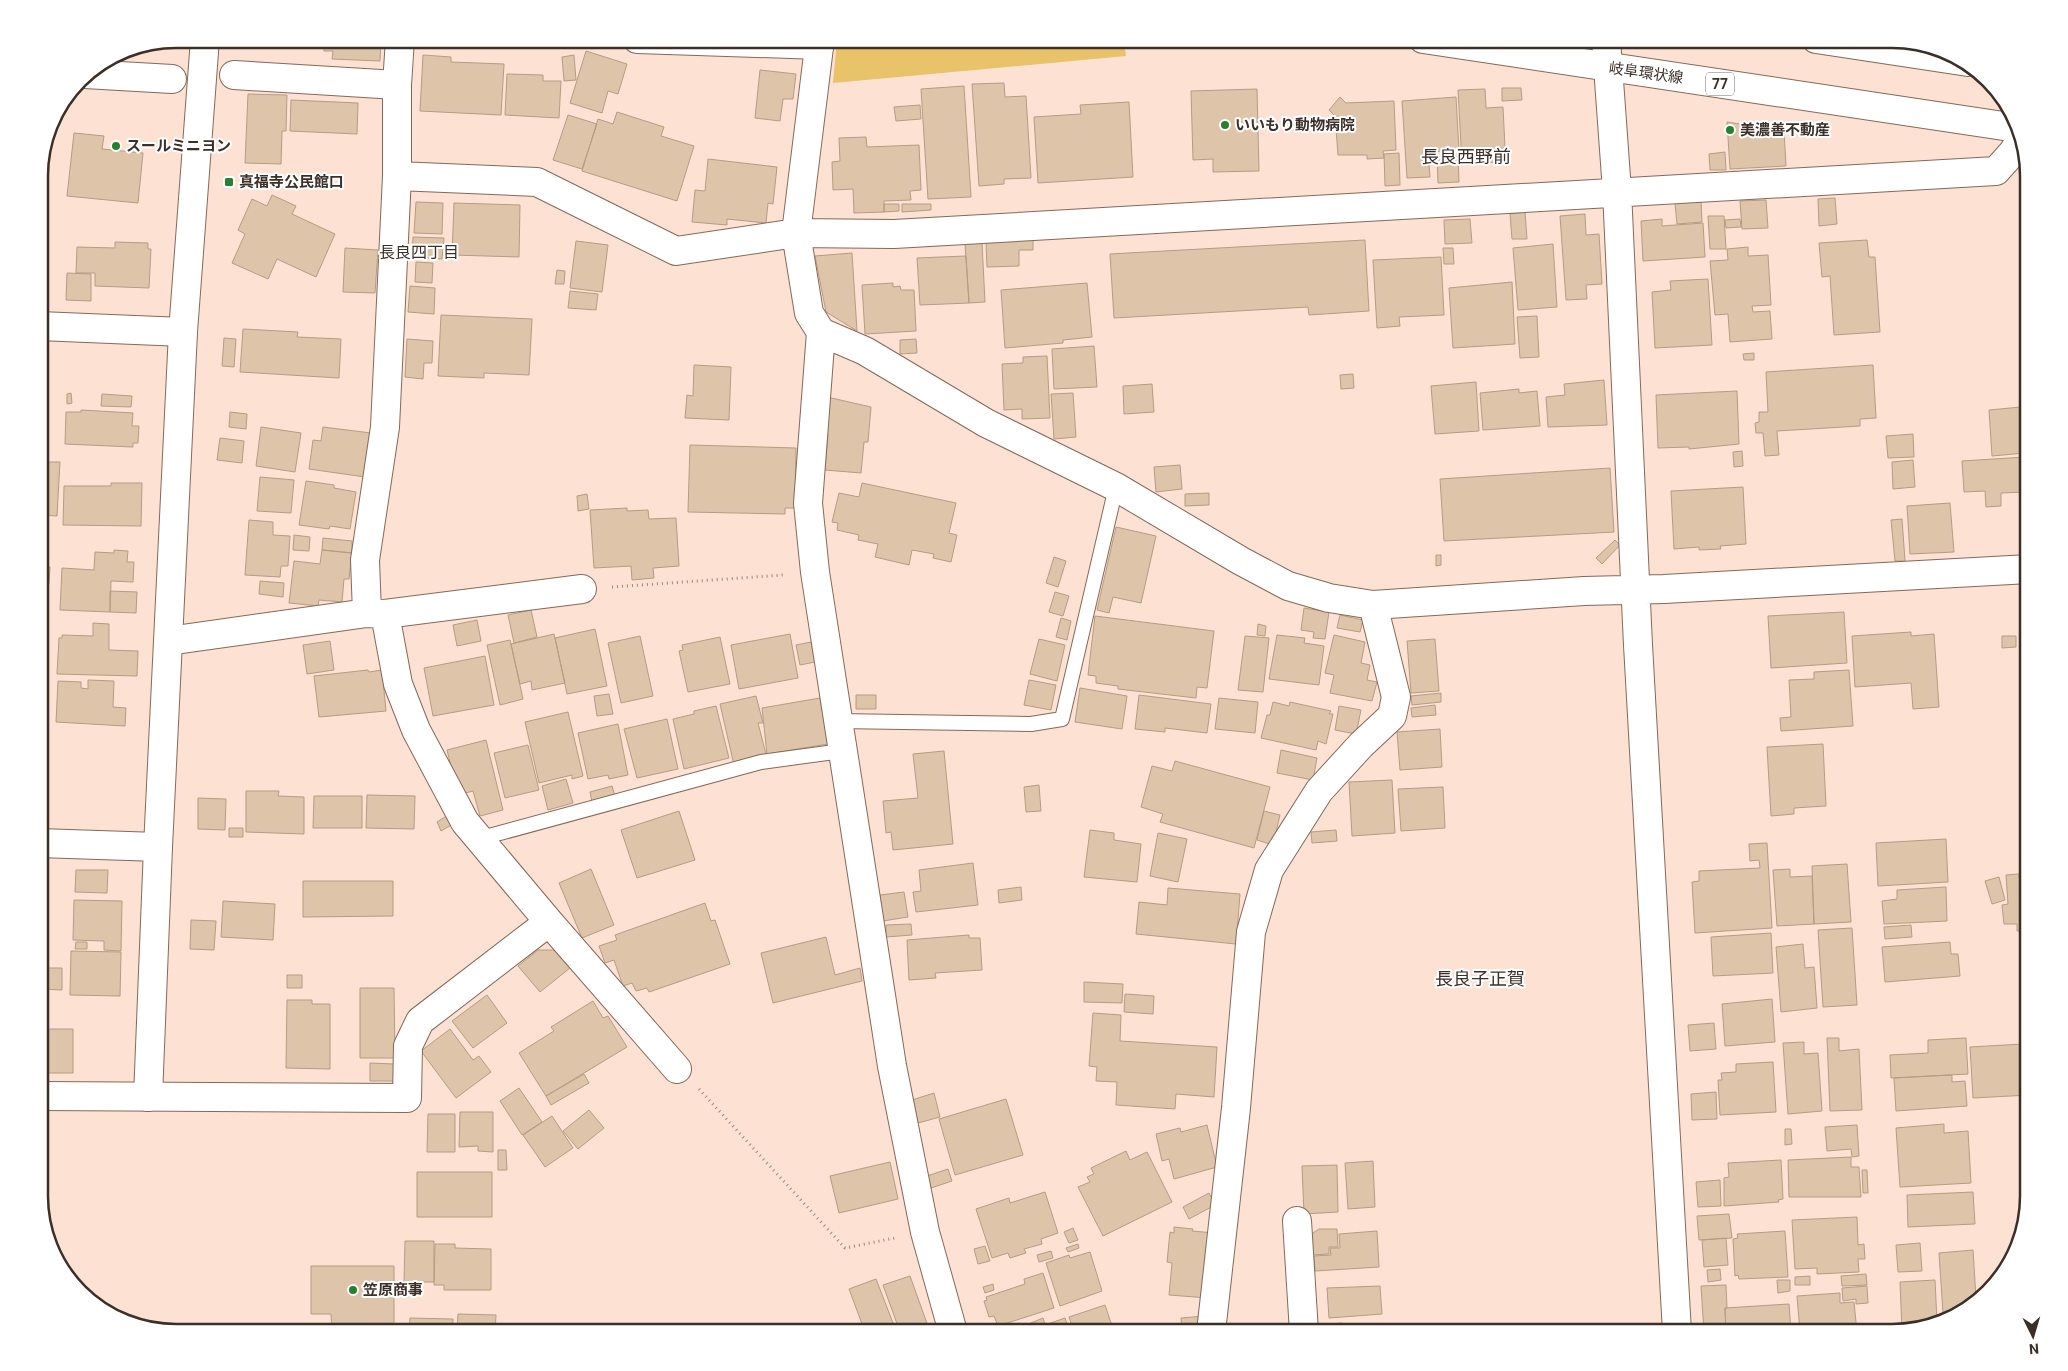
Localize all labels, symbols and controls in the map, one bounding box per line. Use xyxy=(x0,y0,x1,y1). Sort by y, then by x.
street label: 岐阜環状線 xyxy=(1608,59,1684,87)
road number: 77 xyxy=(1706,72,1734,96)
place label: いいもり動物病院 xyxy=(1235,116,1355,134)
marker: いいもり動物病院 xyxy=(1219,119,1231,131)
place label: 美濃善不動産 xyxy=(1740,121,1830,139)
marker: 美濃善不動産 xyxy=(1724,124,1736,136)
place label: スールミニヨン xyxy=(126,137,231,155)
marker: スールミニヨン xyxy=(110,140,122,152)
district label: 長良西野前 xyxy=(1421,146,1511,167)
place label: 真福寺公民館口 xyxy=(239,173,344,191)
marker: 真福寺公民館口 xyxy=(223,176,235,188)
district label: 長良四丁目 xyxy=(379,243,459,262)
district label: 長良子正賀 xyxy=(1435,968,1525,989)
place label: 笠原商事 xyxy=(363,1281,423,1299)
marker: 笠原商事 xyxy=(347,1284,359,1296)
north arrow xyxy=(2008,1311,2058,1361)
text: N xyxy=(2029,1341,2040,1357)

